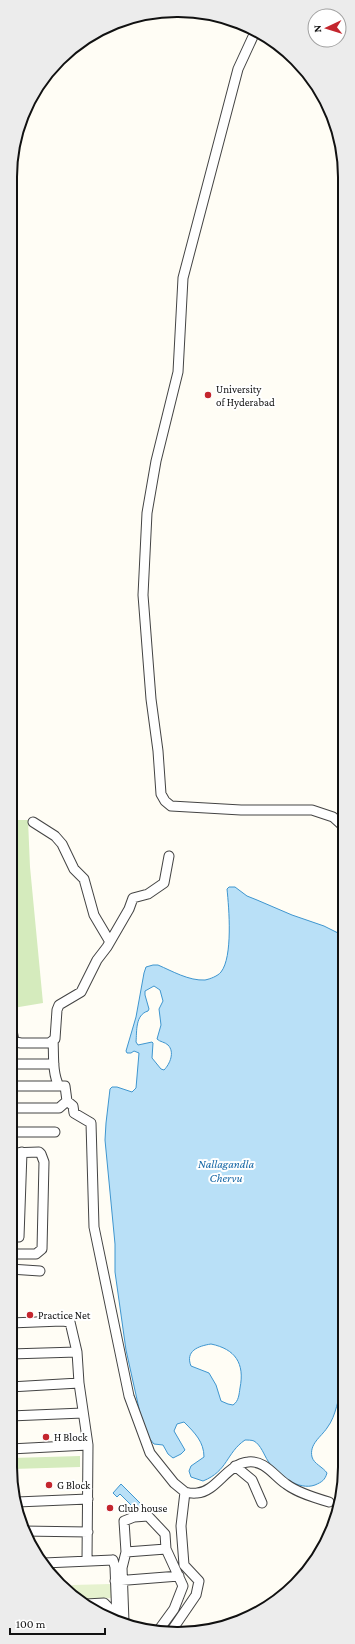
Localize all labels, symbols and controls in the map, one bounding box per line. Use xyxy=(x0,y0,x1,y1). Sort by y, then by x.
north arrow xyxy=(307,8,347,48)
text: N xyxy=(311,24,323,33)
place label: University of Hyderabad xyxy=(216,383,275,409)
marker: University of Hyderabad xyxy=(203,390,213,400)
water label: Nallagandla Chervu xyxy=(198,1157,254,1185)
place label: Practice Net xyxy=(38,1309,91,1321)
marker: Practice Net xyxy=(25,1310,35,1320)
place label: H Block xyxy=(54,1431,88,1443)
marker: H Block xyxy=(41,1432,51,1442)
place label: G Block xyxy=(57,1479,91,1491)
marker: G Block xyxy=(44,1480,54,1490)
place label: Club house xyxy=(118,1502,167,1514)
marker: Club house xyxy=(105,1503,115,1513)
scale bar xyxy=(10,1610,105,1636)
text: 100 m xyxy=(16,1617,46,1631)

